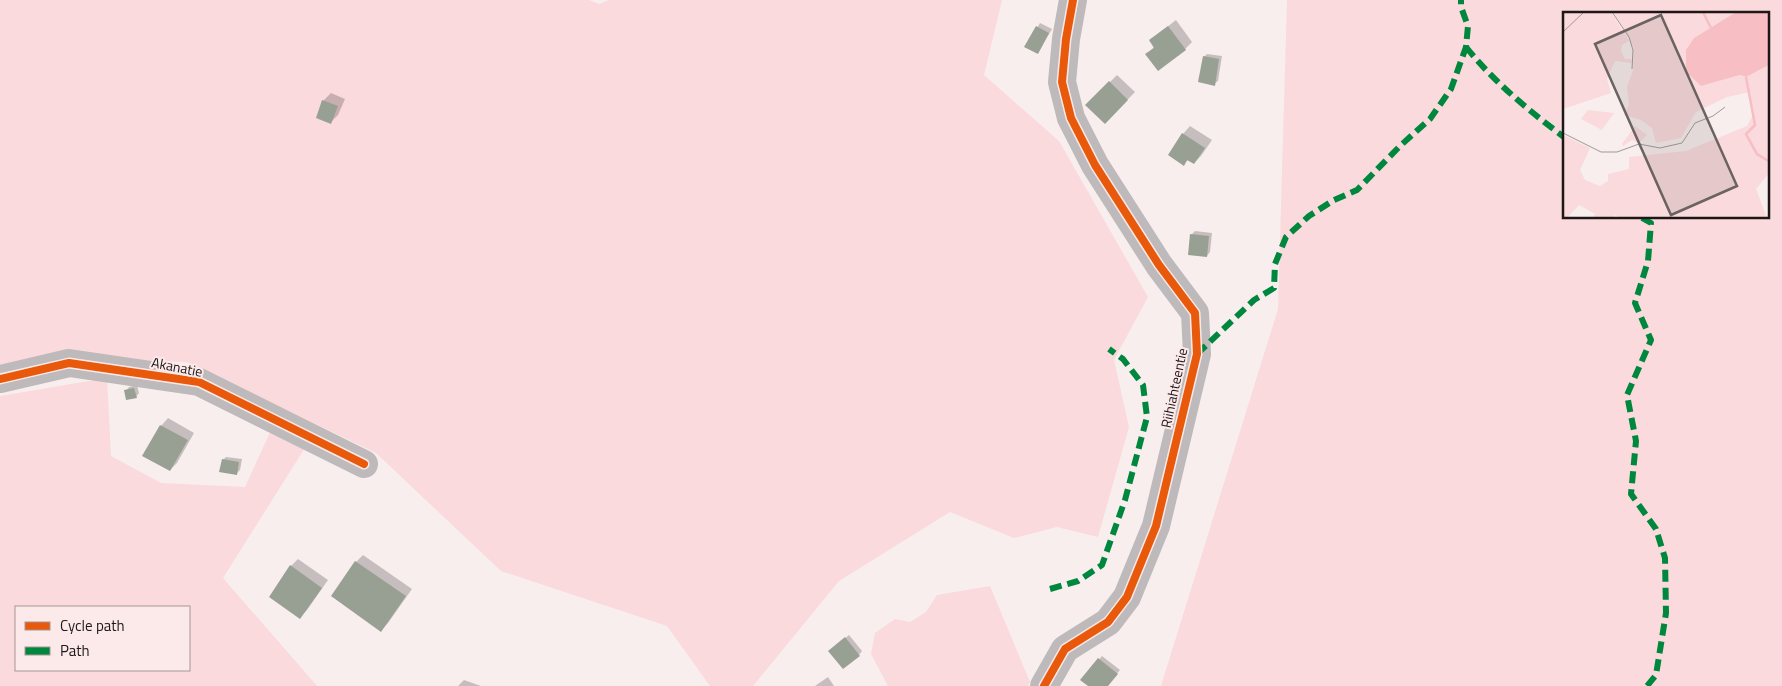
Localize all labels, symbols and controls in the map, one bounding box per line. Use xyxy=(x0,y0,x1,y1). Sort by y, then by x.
inset map xyxy=(1563,12,1770,219)
street label: Riihiahteentie xyxy=(1155,346,1192,430)
street label: Akanatie xyxy=(150,351,204,382)
legend xyxy=(15,606,190,671)
text: Cycle path xyxy=(60,614,125,637)
text: Path xyxy=(60,639,90,662)

